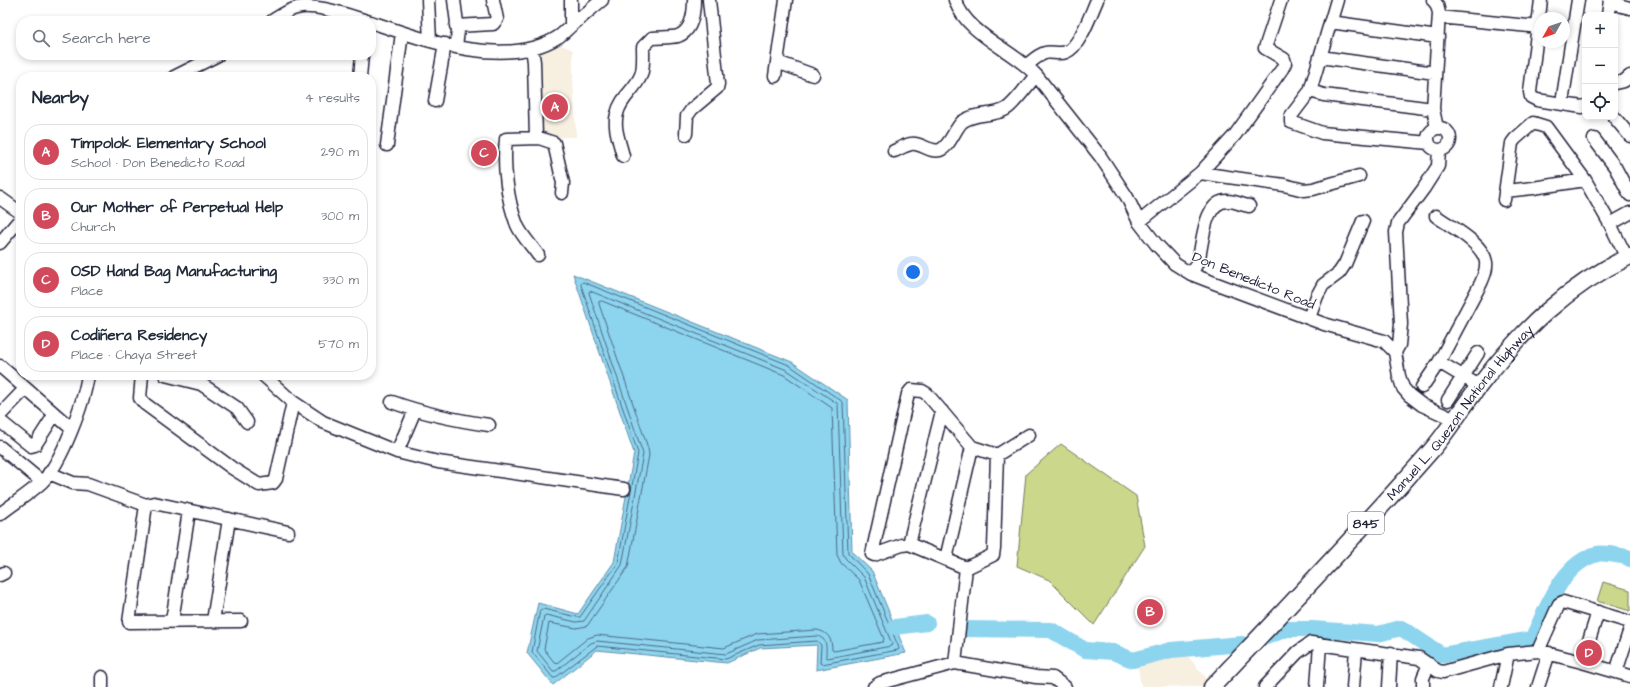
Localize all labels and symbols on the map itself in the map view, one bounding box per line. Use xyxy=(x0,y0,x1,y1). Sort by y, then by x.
north arrow xyxy=(1534,12,1570,48)
pin: A xyxy=(542,92,568,122)
pin: C xyxy=(471,138,497,168)
street label: Don Benedicto Road xyxy=(1189,247,1318,315)
your location xyxy=(903,262,923,282)
street label: Manuel L. Quezon National Highway xyxy=(1382,320,1538,505)
road number: 845 xyxy=(1348,512,1384,534)
pin: B xyxy=(1137,597,1163,627)
pin: D xyxy=(1576,638,1602,668)

